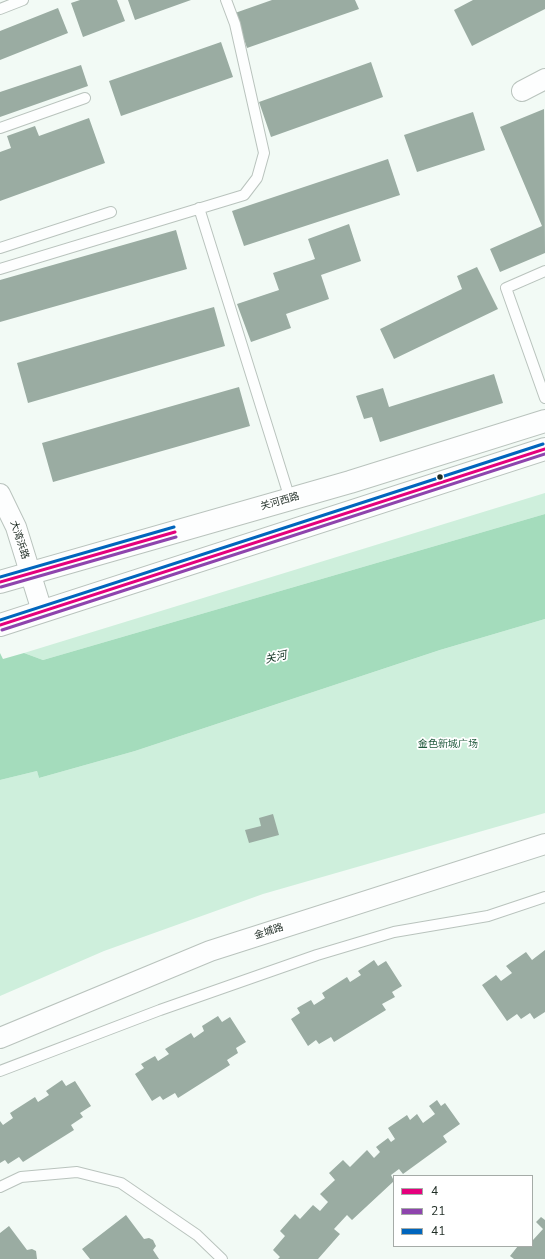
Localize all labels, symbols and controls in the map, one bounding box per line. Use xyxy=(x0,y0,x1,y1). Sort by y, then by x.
unlabelled marker xyxy=(435,472,445,482)
street label: 关河西路 xyxy=(259,491,301,513)
street label: 大湾浜路 xyxy=(7,519,31,561)
water label: 关河 xyxy=(264,649,288,667)
park label: 金色新城广场 xyxy=(418,739,478,751)
street label: 金城路 xyxy=(253,922,285,942)
legend xyxy=(393,1175,533,1247)
text: 4 xyxy=(431,1183,438,1199)
text: 21 xyxy=(431,1203,445,1219)
text: 41 xyxy=(431,1223,445,1239)

